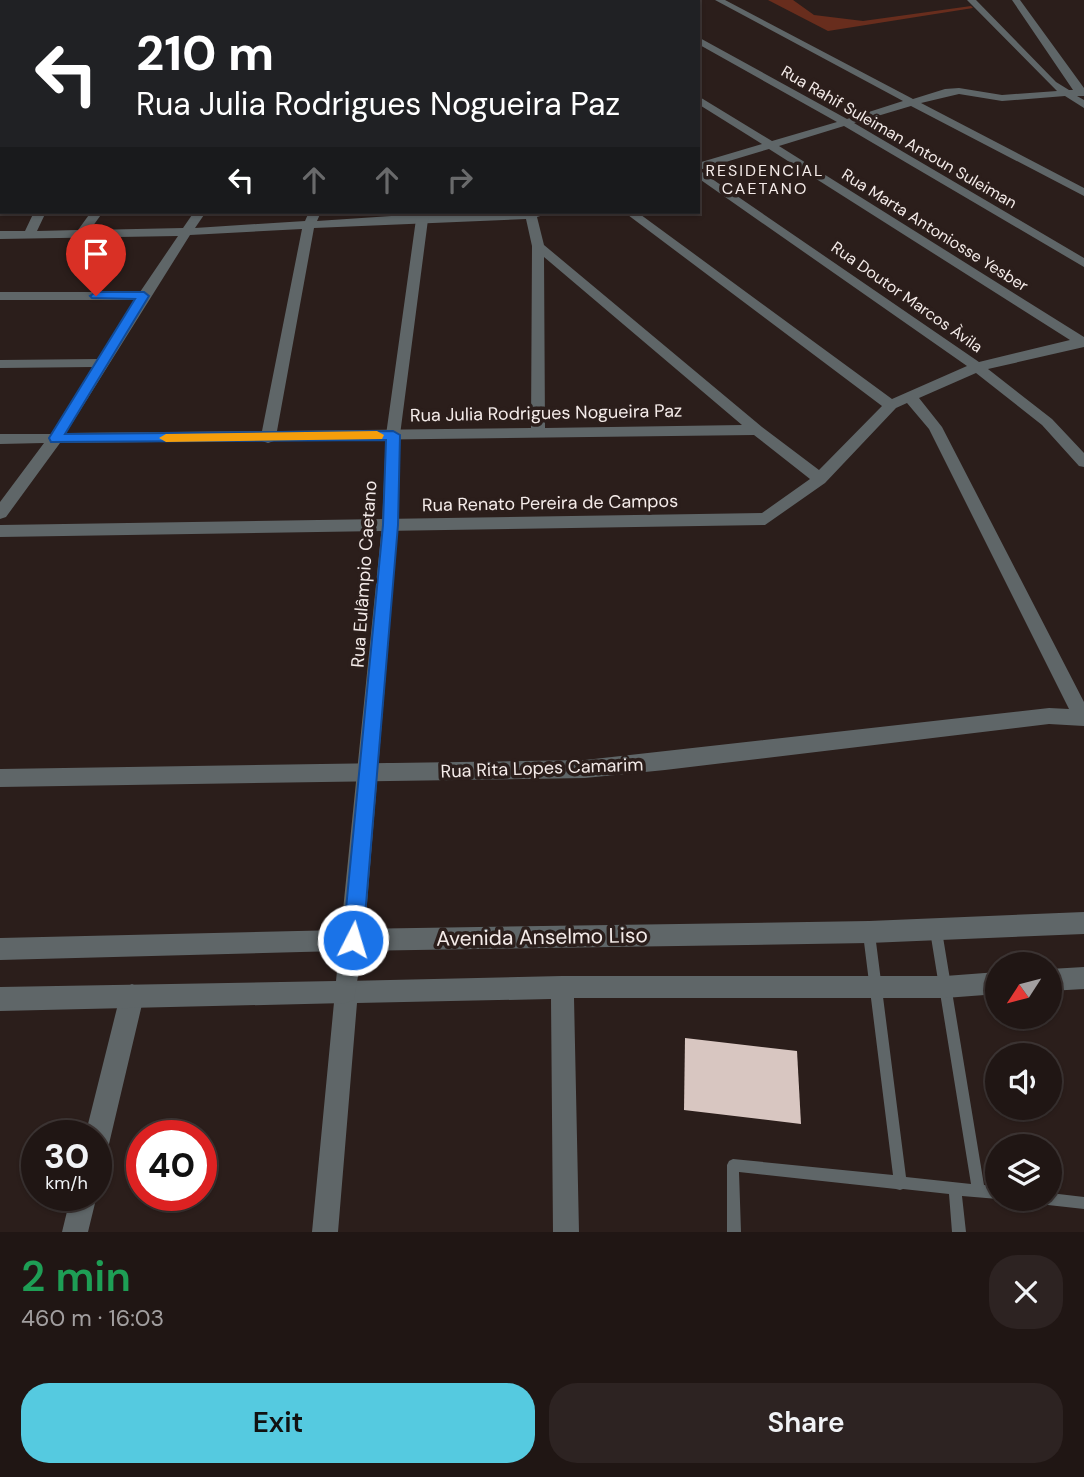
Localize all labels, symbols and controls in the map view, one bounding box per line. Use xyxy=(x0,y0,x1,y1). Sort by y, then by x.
text: 210 m xyxy=(136,21,274,85)
icon: left xyxy=(21,28,112,119)
street label: Rua Rahif Suleiman Antoun Suleiman xyxy=(777,61,1021,213)
text: Rua Julia Rodrigues Nogueira Paz xyxy=(136,83,620,125)
district label: RESIDENCIAL CAETANO xyxy=(706,160,824,199)
icon: left xyxy=(222,161,260,199)
icon: ahead xyxy=(295,161,333,199)
icon: ahead xyxy=(368,161,406,199)
icon: right xyxy=(441,161,479,199)
street label: Rua Marta Antoniosse Yesber xyxy=(838,164,1032,296)
pin xyxy=(66,224,126,296)
icon: arrive xyxy=(77,235,115,273)
street label: Rua Doutor Marcos Àvila xyxy=(827,237,987,357)
street label: Rua Julia Rodrigues Nogueira Paz xyxy=(410,399,682,427)
street label: Rua Eulâmpio Caetano xyxy=(345,480,383,668)
street label: Rua Renato Pereira de Campos xyxy=(422,489,678,517)
street label: Rua Rita Lopes Camarim xyxy=(440,752,644,784)
position arrow xyxy=(316,903,390,977)
street label: Avenida Anselmo Liso xyxy=(436,921,648,953)
north arrow xyxy=(985,952,1062,1029)
map controls xyxy=(985,952,1062,1211)
button: sound xyxy=(985,1043,1062,1120)
speed limit sign: 40 xyxy=(126,1120,217,1211)
text: 30 xyxy=(44,1133,89,1179)
button: layers xyxy=(985,1134,1062,1211)
text: km/h xyxy=(45,1171,88,1195)
text: 2 min xyxy=(21,1249,131,1304)
button: close xyxy=(989,1255,1063,1329)
text: 460 m · 16:03 xyxy=(21,1303,164,1333)
button: Exit xyxy=(21,1383,535,1463)
button: Share xyxy=(549,1383,1063,1463)

